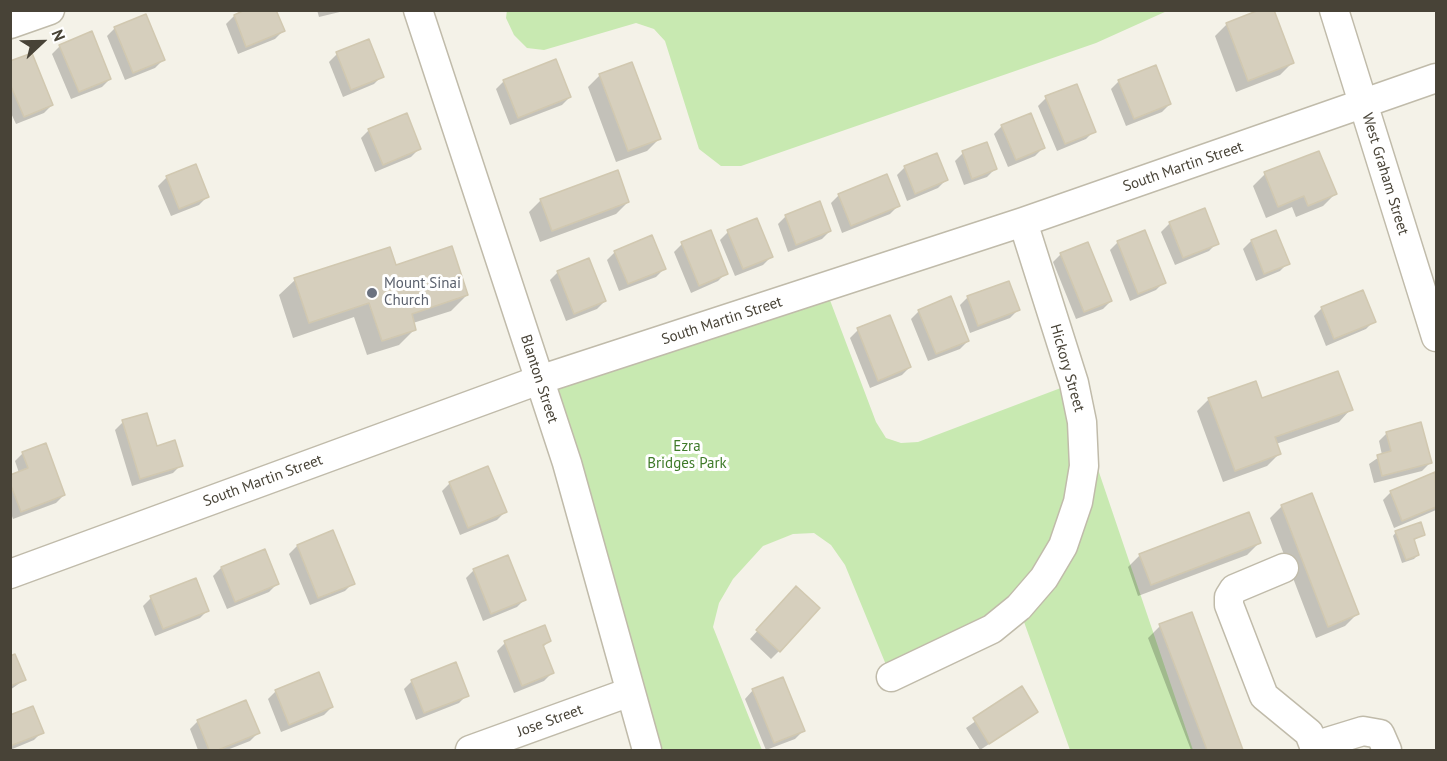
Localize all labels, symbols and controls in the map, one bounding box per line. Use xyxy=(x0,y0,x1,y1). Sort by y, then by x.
north arrow xyxy=(12,12,72,72)
text: N xyxy=(47,27,70,44)
street label: West Graham Street xyxy=(1358,111,1412,237)
street label: South Martin Street xyxy=(1121,138,1245,196)
place label: Mount Sinai Church xyxy=(384,275,461,310)
marker: Mount Sinai Church xyxy=(365,286,379,300)
street label: South Martin Street xyxy=(659,293,785,349)
street label: Hickory Street xyxy=(1046,322,1088,414)
street label: Blanton Street xyxy=(516,332,562,426)
park label: Ezra Bridges Park xyxy=(647,438,727,473)
street label: South Martin Street xyxy=(201,451,325,511)
street label: Jose Street xyxy=(515,701,585,741)

